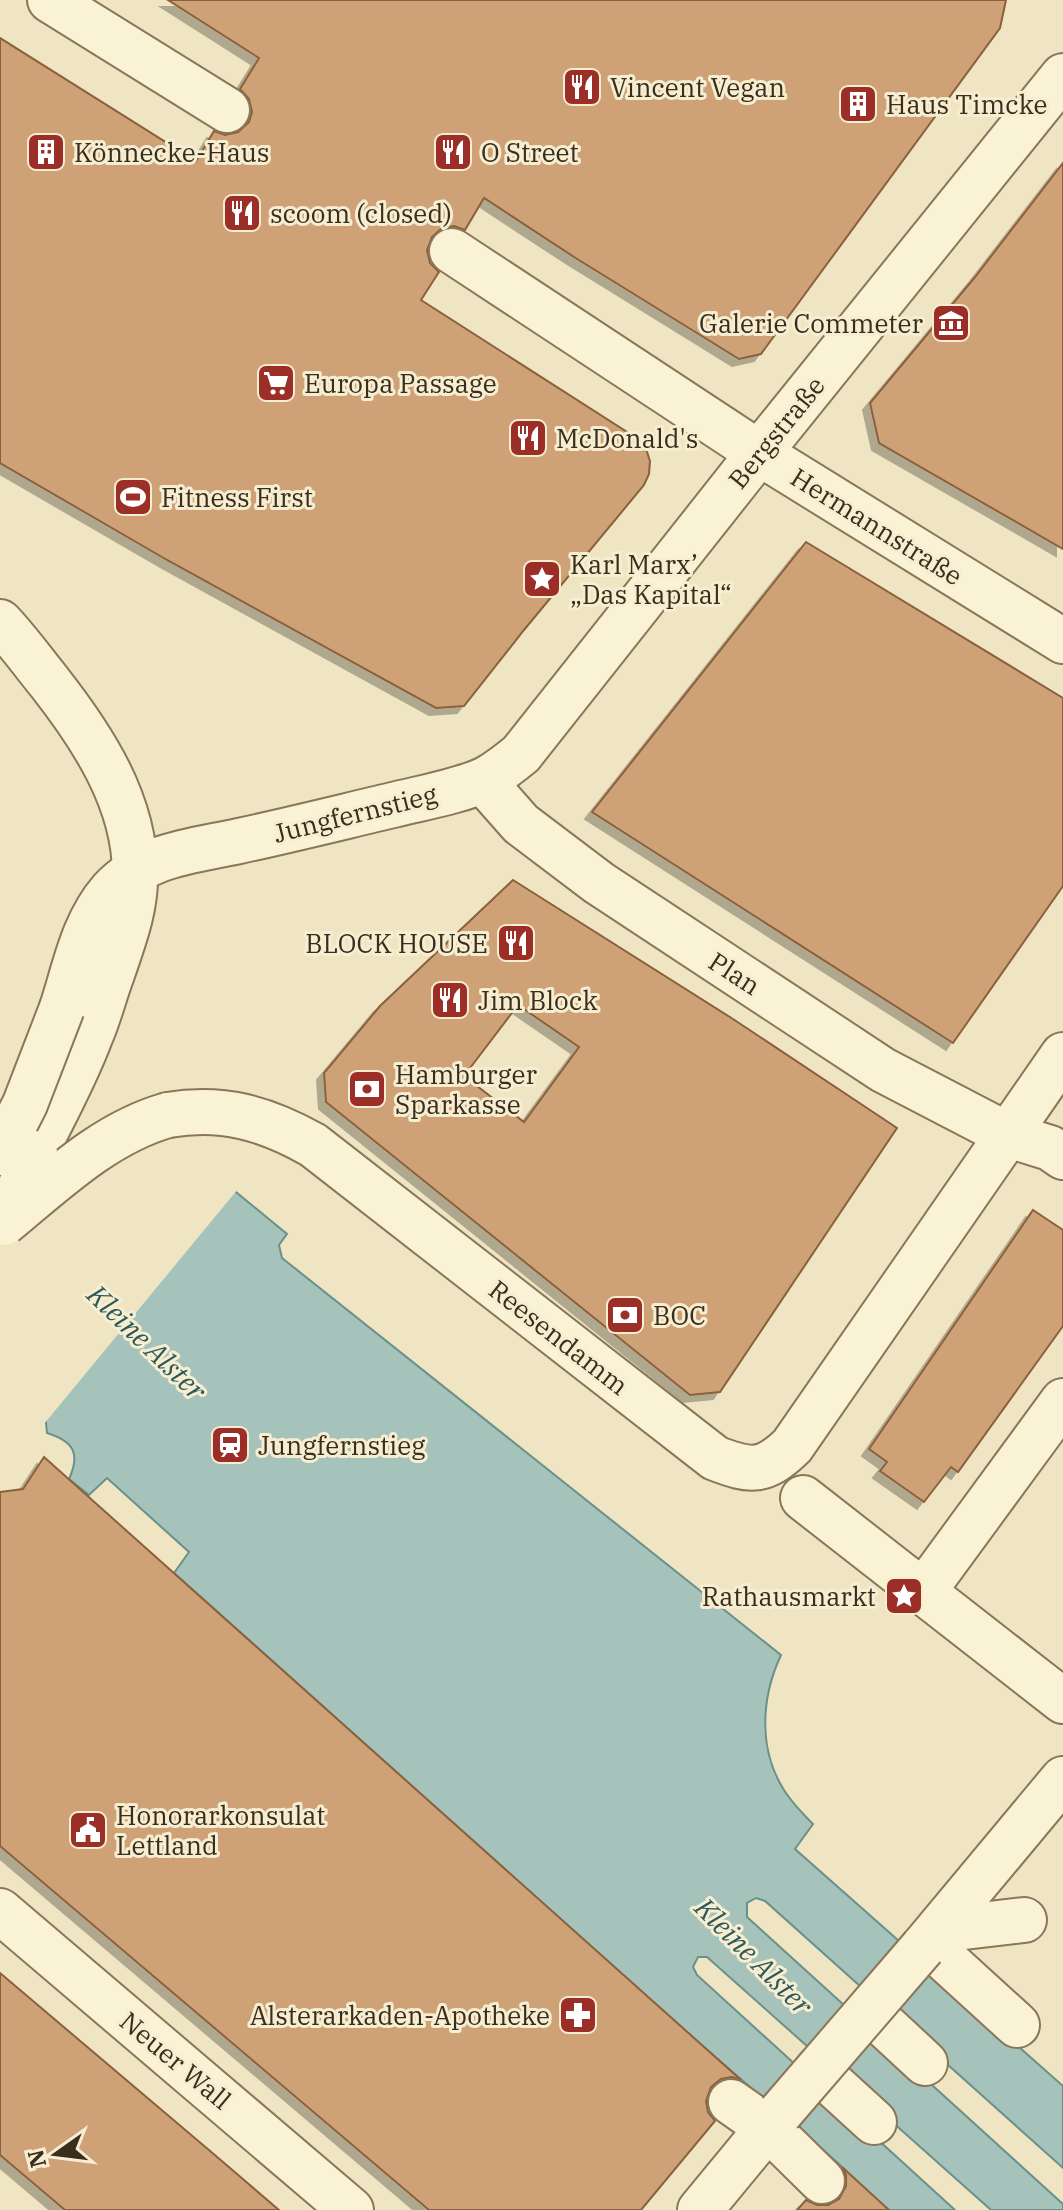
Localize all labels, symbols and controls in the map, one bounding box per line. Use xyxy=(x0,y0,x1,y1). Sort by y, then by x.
restaurant icon: Vincent Vegan xyxy=(561,66,603,108)
place label: Vincent Vegan xyxy=(610,70,785,104)
building icon: Haus Timcke xyxy=(837,83,879,125)
place label: Haus Timcke xyxy=(886,87,1047,121)
building icon: Könnecke-Haus xyxy=(25,131,67,173)
restaurant icon: O Street xyxy=(432,131,474,173)
place label: Könnecke-Haus xyxy=(74,135,270,169)
place label: O Street xyxy=(481,135,579,169)
restaurant icon: scoom (closed) xyxy=(221,192,263,234)
place label: scoom (closed) xyxy=(270,196,452,230)
museum icon: Galerie Commeter xyxy=(930,302,972,344)
place label: Galerie Commeter xyxy=(699,306,923,340)
supermarket icon: Europa Passage xyxy=(255,362,297,404)
place label: Europa Passage xyxy=(304,366,497,400)
street label: Bergstraße xyxy=(720,369,832,495)
restaurant icon: McDonald's xyxy=(507,417,549,459)
place label: McDonald's xyxy=(556,421,698,455)
street label: Hermannstraße xyxy=(785,460,969,592)
sports icon: Fitness First xyxy=(112,476,154,518)
place label: Fitness First xyxy=(161,480,313,514)
place label: Karl Marx’ „Das Kapital“ xyxy=(570,547,732,611)
place icon: Karl Marx’ „Das Kapital“ xyxy=(521,558,563,600)
street label: Jungfernstieg xyxy=(270,776,440,850)
restaurant icon: BLOCK HOUSE xyxy=(495,922,537,964)
place label: BLOCK HOUSE xyxy=(305,926,488,960)
street label: Plan xyxy=(703,944,767,1002)
restaurant icon: Jim Block xyxy=(429,979,471,1021)
place label: Jim Block xyxy=(478,983,598,1017)
place label: Hamburger Sparkasse xyxy=(395,1057,538,1121)
bank icon: Hamburger Sparkasse xyxy=(346,1068,388,1110)
street label: Reesendamm xyxy=(482,1272,636,1402)
water label: Kleine Alster xyxy=(79,1275,215,1409)
bank icon: BOC xyxy=(604,1294,646,1336)
place label: BOC xyxy=(653,1298,706,1332)
station icon: Jungfernstieg xyxy=(209,1424,251,1466)
place label: Jungfernstieg xyxy=(258,1428,425,1462)
place icon: Rathausmarkt xyxy=(883,1575,925,1617)
place label: Rathausmarkt xyxy=(702,1579,876,1613)
place label: Honorarkonsulat Lettland xyxy=(116,1798,325,1862)
public building icon: Honorarkonsulat Lettland xyxy=(67,1809,109,1851)
water label: Kleine Alster xyxy=(687,1889,821,2023)
pharmacy icon: Alsterarkaden-Apotheke xyxy=(557,1994,599,2036)
place label: Alsterarkaden-Apotheke xyxy=(250,1998,550,2032)
street label: Neuer Wall xyxy=(113,2004,239,2116)
north arrow xyxy=(16,2114,96,2194)
text: N xyxy=(20,2147,52,2171)

